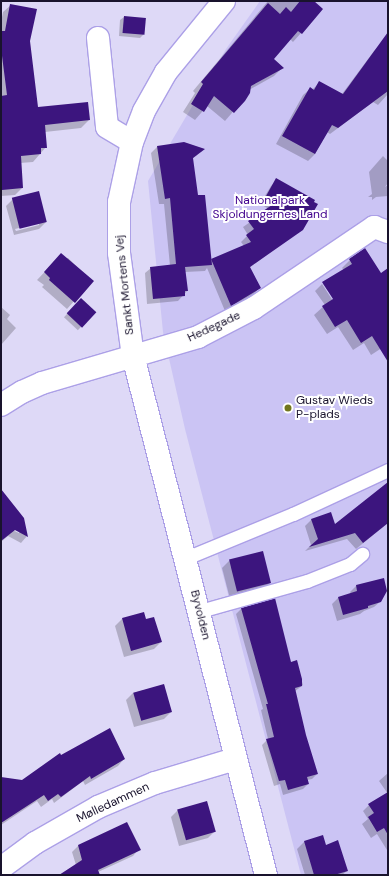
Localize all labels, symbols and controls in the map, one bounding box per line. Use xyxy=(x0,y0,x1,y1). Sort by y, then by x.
park label: Nationalpark Skjoldungernes Land xyxy=(213,194,327,222)
street label: Sankt Mortens Vej xyxy=(113,234,137,336)
street label: Hedegade xyxy=(185,308,243,346)
place label: Gustav Wieds P-plads xyxy=(296,394,373,422)
marker: Gustav Wieds P-plads xyxy=(283,403,293,413)
street label: Byvolden xyxy=(187,589,213,641)
street label: Mølledammen xyxy=(74,780,152,826)

